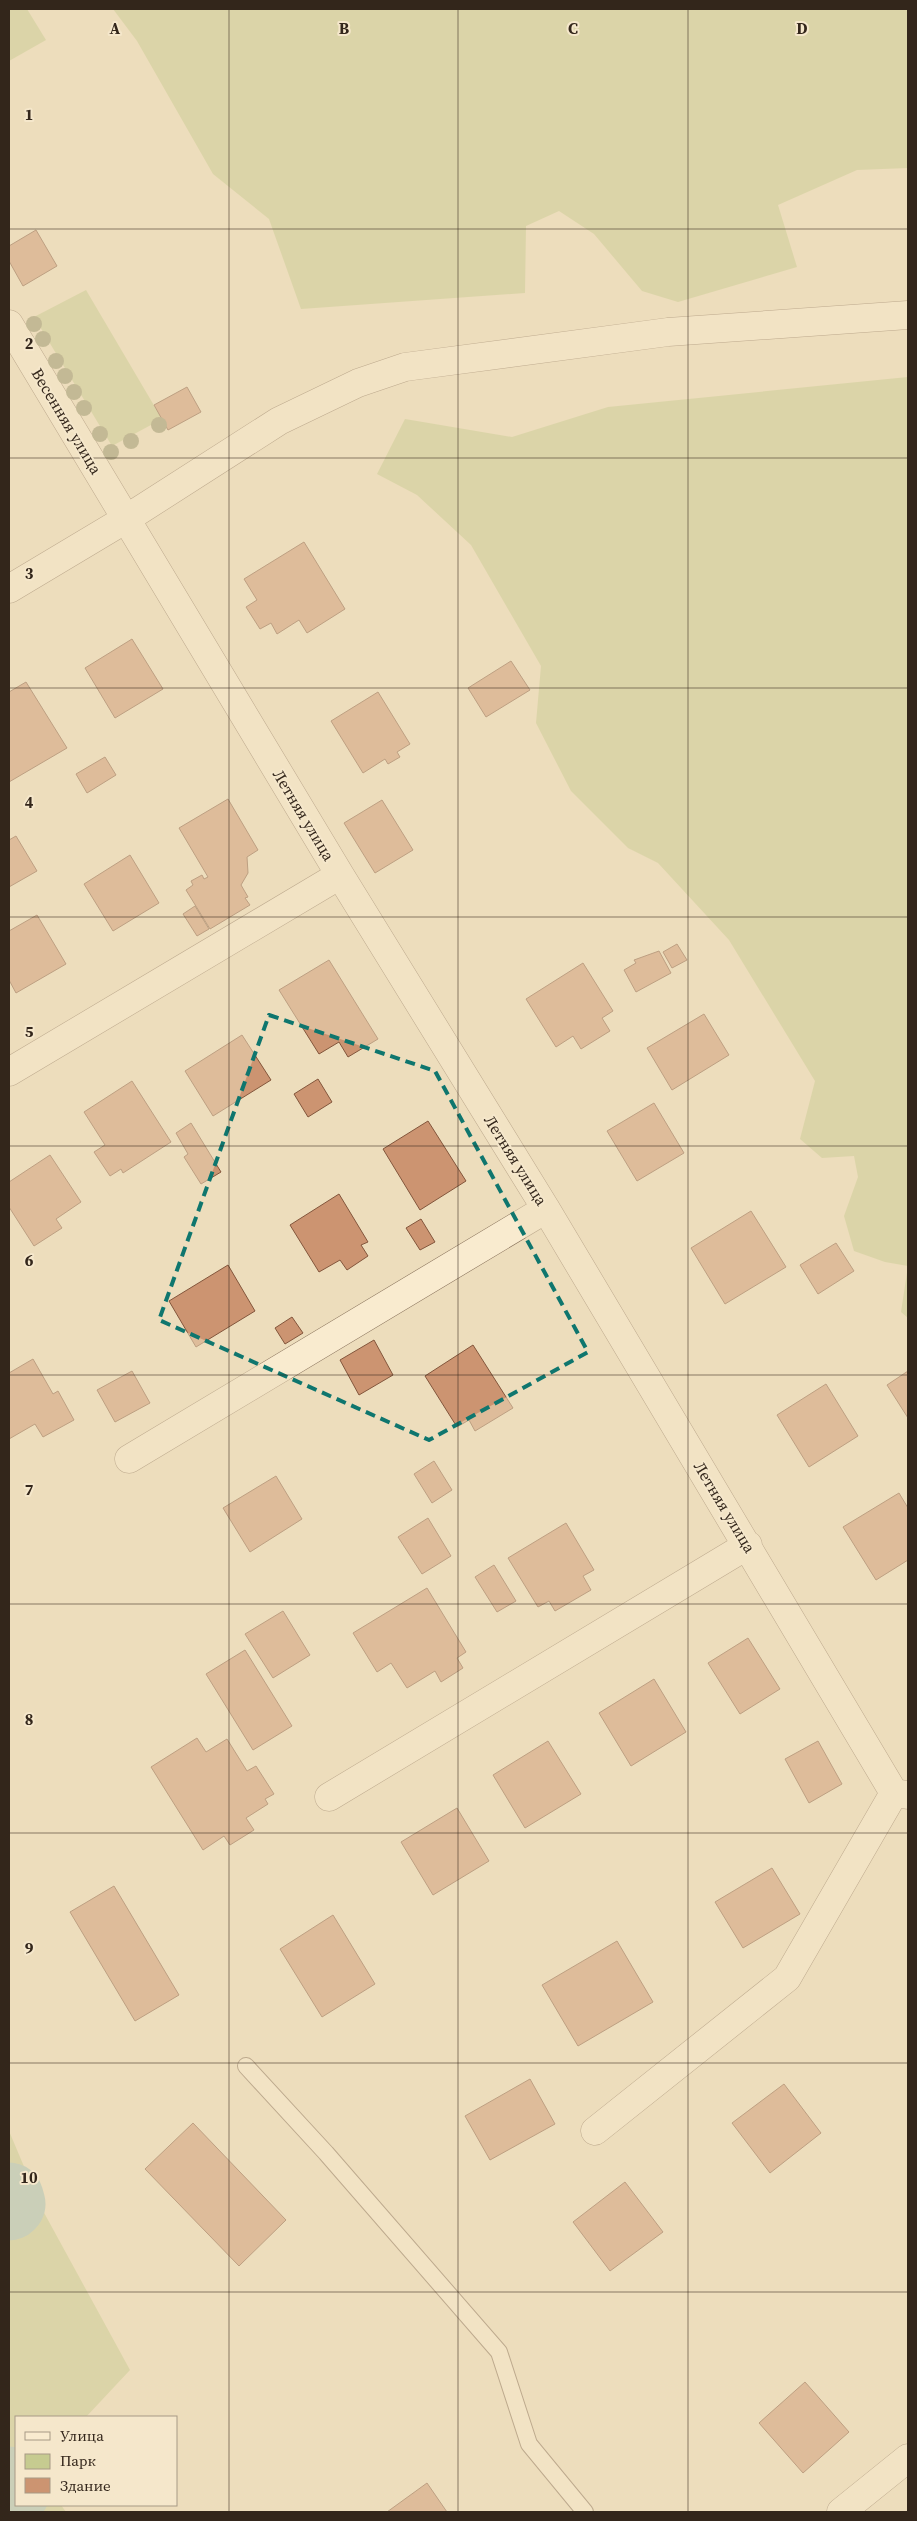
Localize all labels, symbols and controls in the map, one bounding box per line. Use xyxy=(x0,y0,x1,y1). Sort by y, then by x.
text: A xyxy=(110,17,121,39)
text: B xyxy=(339,17,350,39)
text: C xyxy=(568,17,578,39)
text: D xyxy=(796,17,808,39)
text: 1 xyxy=(25,103,33,125)
text: 2 xyxy=(25,332,34,354)
street label: Весенняя улица xyxy=(27,364,108,479)
text: 3 xyxy=(25,562,34,584)
street label: Летняя улица xyxy=(268,765,340,866)
text: 4 xyxy=(25,791,34,813)
text: 5 xyxy=(25,1020,34,1042)
street label: Летняя улица xyxy=(479,1110,553,1210)
text: 6 xyxy=(25,1249,34,1271)
street label: Летняя улица xyxy=(689,1457,761,1558)
text: 7 xyxy=(25,1478,34,1500)
text: 8 xyxy=(25,1708,33,1730)
text: 9 xyxy=(25,1937,34,1959)
text: 10 xyxy=(20,2166,38,2188)
legend xyxy=(15,2416,178,2506)
text: Улица xyxy=(60,2425,104,2446)
text: Парк xyxy=(60,2450,96,2471)
text: Здание xyxy=(60,2475,111,2496)

